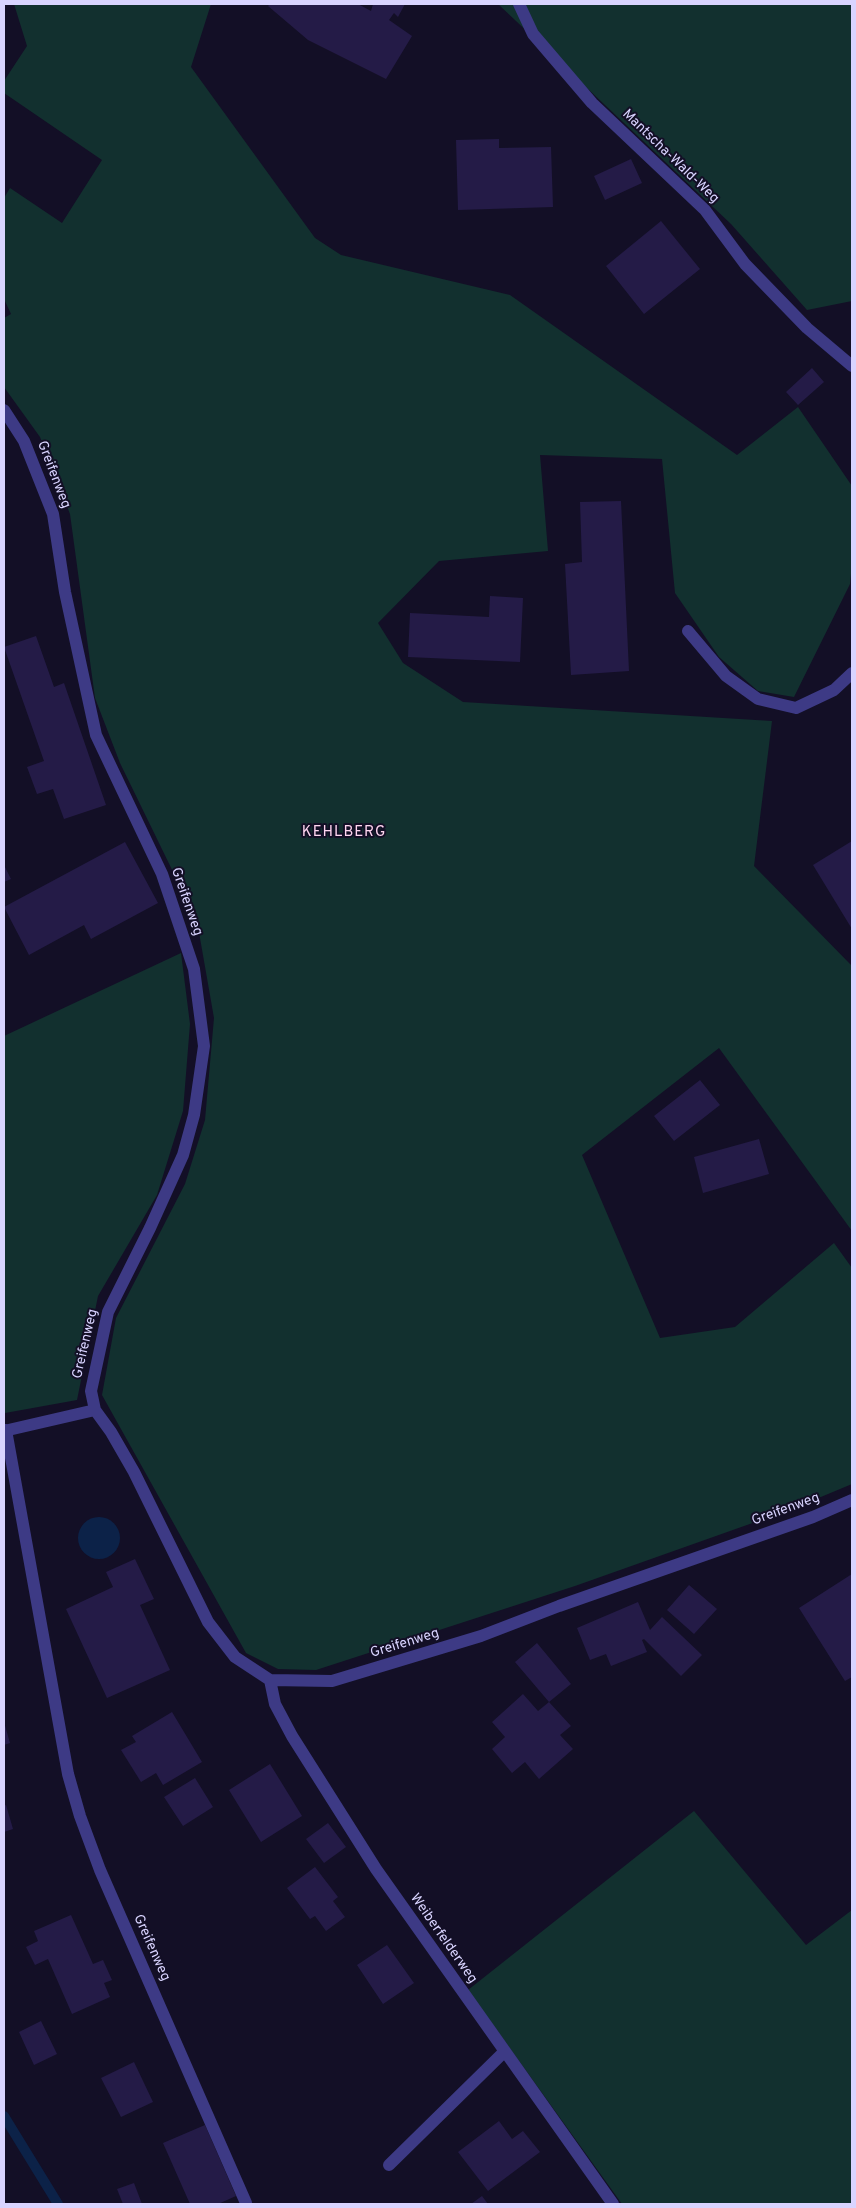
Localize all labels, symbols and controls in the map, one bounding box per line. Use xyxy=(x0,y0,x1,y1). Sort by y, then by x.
street label: Mantscha-Wald-Weg xyxy=(618,106,722,208)
street label: Greifenweg xyxy=(32,439,74,511)
district label: KEHLBERG xyxy=(301,824,387,842)
street label: Greifenweg xyxy=(166,866,206,938)
street label: Greifenweg xyxy=(70,1307,102,1381)
street label: Greifenweg xyxy=(750,1490,822,1530)
street label: Greifenweg xyxy=(369,1626,441,1662)
street label: Weiberfelderweg xyxy=(406,1891,480,1987)
street label: Greifenweg xyxy=(129,1912,173,1984)

